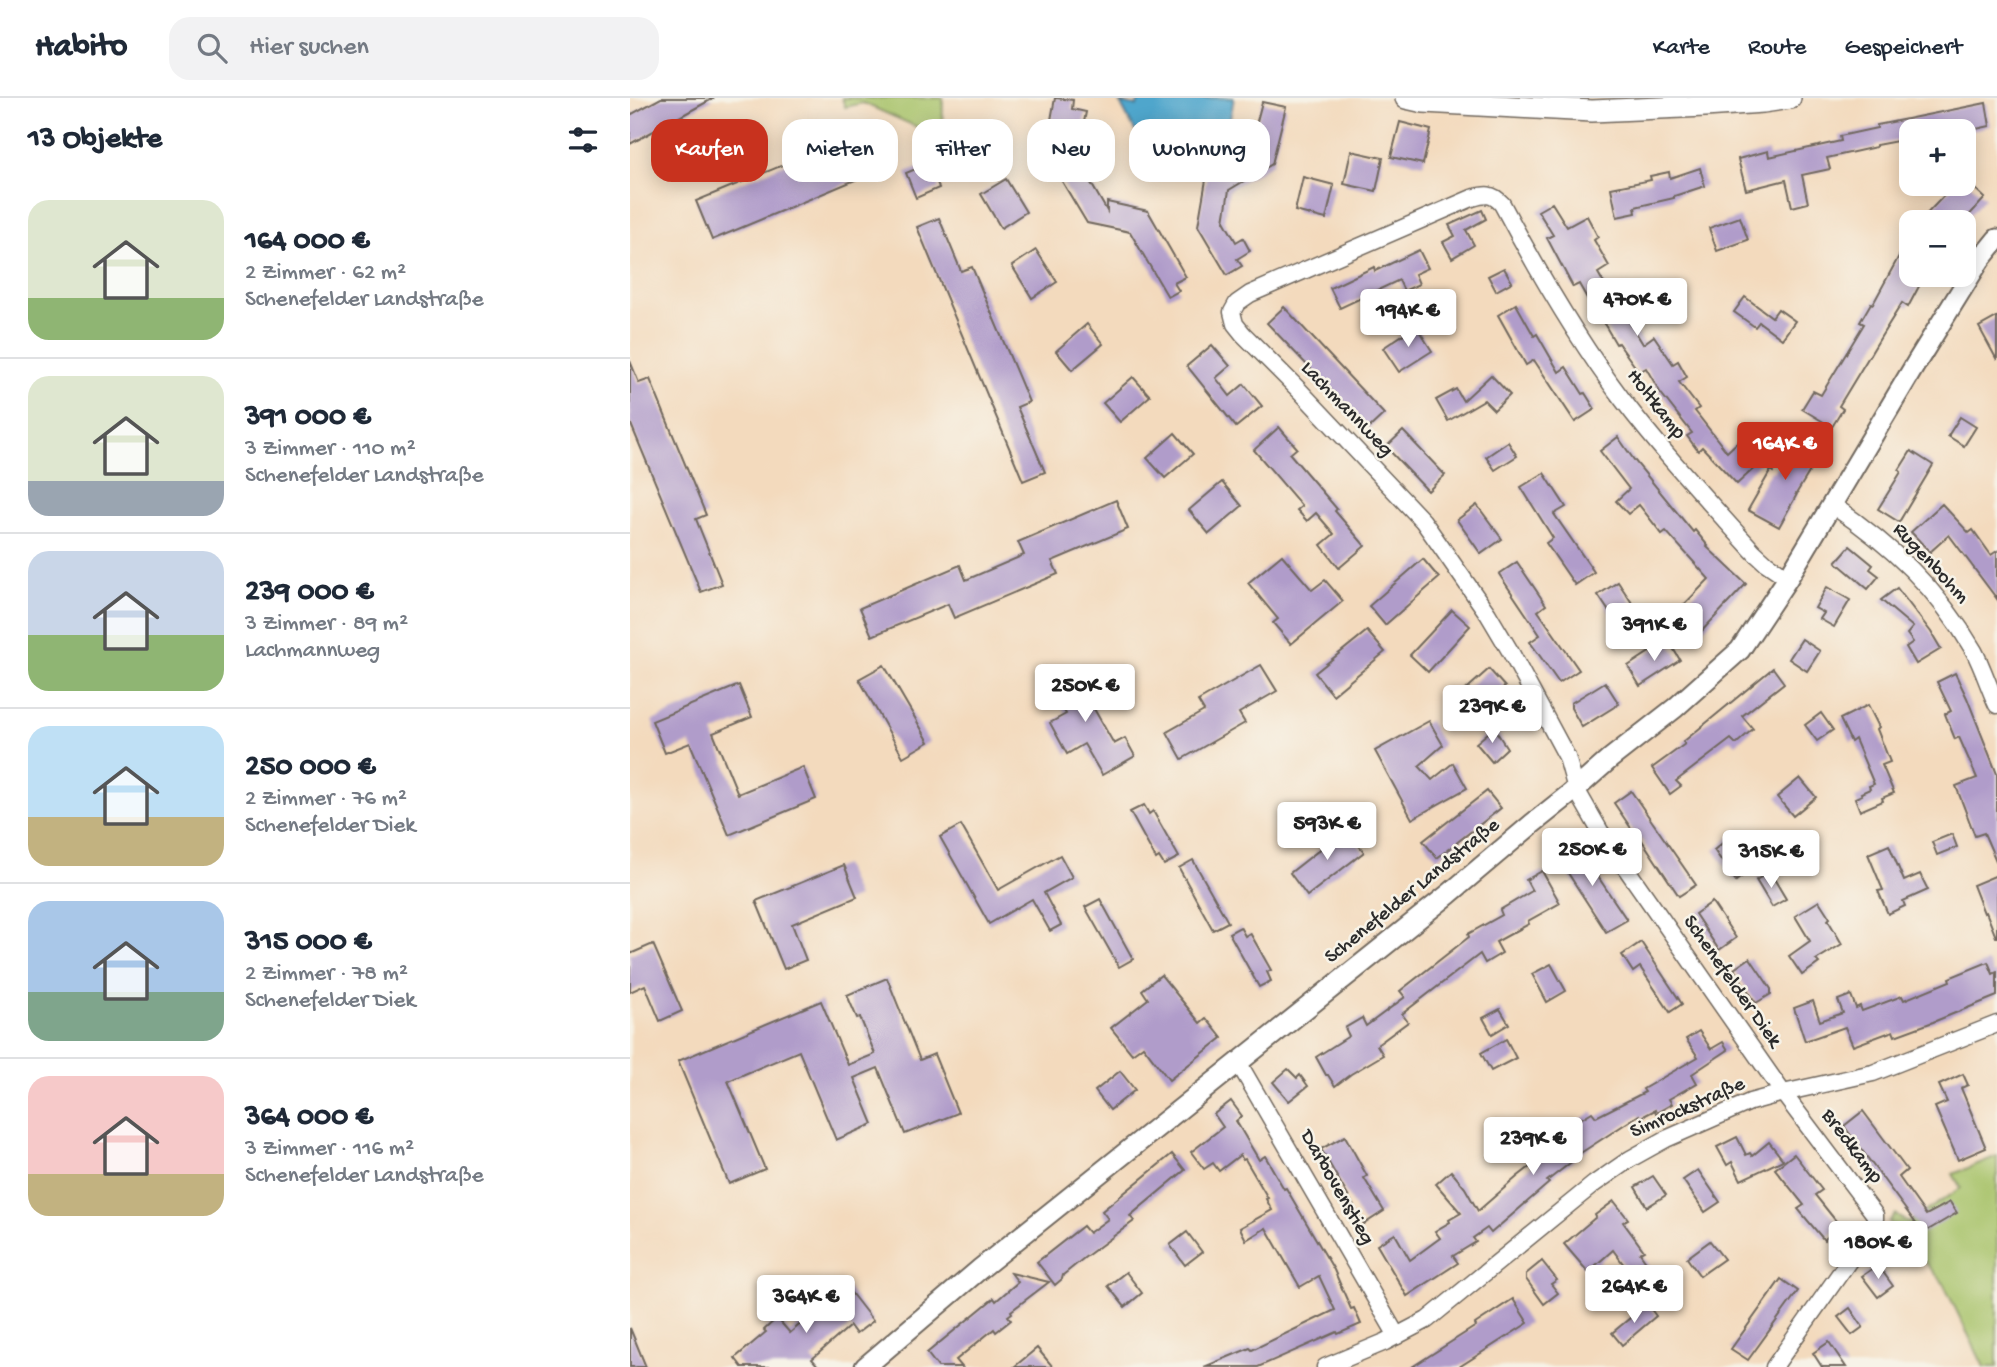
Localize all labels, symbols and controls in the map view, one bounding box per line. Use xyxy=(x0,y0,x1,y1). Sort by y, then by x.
search box xyxy=(169,17,659,80)
text: Habito xyxy=(35,29,127,67)
icon: search xyxy=(193,29,231,67)
text: Hier suchen xyxy=(249,33,369,64)
text: Karte xyxy=(1653,34,1710,63)
text: Route xyxy=(1748,34,1807,63)
text: Gespeichert xyxy=(1845,34,1962,63)
chip: Kaufen xyxy=(651,119,768,182)
chip: Mieten xyxy=(782,119,898,182)
chip: Filter xyxy=(912,119,1013,182)
chip: Neu xyxy=(1027,119,1115,182)
chip: Wohnung xyxy=(1129,119,1270,182)
map controls xyxy=(1899,119,1976,287)
button: + xyxy=(1899,119,1976,196)
icon: filters xyxy=(564,121,602,159)
text: 13 Objekte xyxy=(28,123,162,158)
button: − xyxy=(1899,210,1976,287)
text: 164 000 € xyxy=(245,225,370,260)
icon: home xyxy=(84,228,168,312)
text: 2 Zimmer · 62 m² xyxy=(245,260,406,287)
pin: 470K € xyxy=(1580,278,1694,338)
text: Schenefelder Landstraße xyxy=(245,287,484,314)
text: 470K € xyxy=(1603,287,1671,314)
pin: 194K € xyxy=(1351,289,1465,349)
text: 194K € xyxy=(1376,298,1440,325)
street label: Lachmannweg xyxy=(1294,357,1398,463)
street label: Holtkamp xyxy=(1620,365,1691,446)
text: 391 000 € xyxy=(245,401,371,436)
icon: home xyxy=(84,404,168,488)
pin: 164K € xyxy=(1728,422,1842,482)
text: 164K € xyxy=(1753,431,1817,458)
text: 3 Zimmer · 110 m² xyxy=(245,436,416,463)
text: Schenefelder Landstraße xyxy=(245,463,484,490)
street label: Rugenbohm xyxy=(1886,518,1974,610)
text: 239 000 € xyxy=(245,576,373,611)
icon: home xyxy=(84,579,168,663)
pin: 391K € xyxy=(1597,603,1711,663)
text: 3 Zimmer · 89 m² xyxy=(245,611,408,638)
text: 391K € xyxy=(1622,612,1686,639)
text: Lachmannweg xyxy=(245,638,380,665)
pin: 250K € xyxy=(1028,664,1142,724)
text: 250K € xyxy=(1051,673,1119,700)
pin: 239K € xyxy=(1435,686,1549,745)
text: 239K € xyxy=(1459,694,1525,721)
text: 250 000 € xyxy=(245,751,376,786)
icon: home xyxy=(84,754,168,838)
text: 2 Zimmer · 76 m² xyxy=(245,786,407,813)
pin: 593K € xyxy=(1270,802,1384,862)
text: 593K € xyxy=(1293,811,1361,838)
text: Schenefelder Diek xyxy=(245,813,416,840)
street label: Schenefelder Landstraße xyxy=(1320,813,1506,970)
pin: 250K € xyxy=(1535,828,1649,888)
pin: 315K € xyxy=(1714,830,1828,890)
text: 250K € xyxy=(1558,837,1626,864)
text: 315K € xyxy=(1738,839,1804,866)
street label: Schenefelder Diek xyxy=(1676,911,1787,1055)
text: 315 000 € xyxy=(245,926,372,961)
icon: home xyxy=(84,929,168,1013)
text: 2 Zimmer · 78 m² xyxy=(245,961,408,988)
text: Schenefelder Diek xyxy=(245,988,416,1015)
street label: Simrockstraße xyxy=(1627,1072,1750,1145)
text: 364 000 € xyxy=(245,1101,373,1136)
icon: home xyxy=(84,1104,168,1188)
street label: Bredkamp xyxy=(1814,1104,1888,1190)
pin: 239K € xyxy=(1476,1118,1590,1177)
street label: Darbovenstieg xyxy=(1292,1124,1379,1250)
text: 239K € xyxy=(1500,1126,1566,1153)
text: 3 Zimmer · 116 m² xyxy=(245,1136,414,1163)
text: Schenefelder Landstraße xyxy=(245,1163,484,1190)
pin: 180K € xyxy=(1821,1222,1935,1281)
text: 180K € xyxy=(1845,1230,1911,1257)
pin: 264K € xyxy=(1577,1266,1691,1325)
text: 264K € xyxy=(1601,1274,1667,1301)
pin: 364K € xyxy=(749,1276,863,1335)
text: 364K € xyxy=(773,1284,839,1311)

